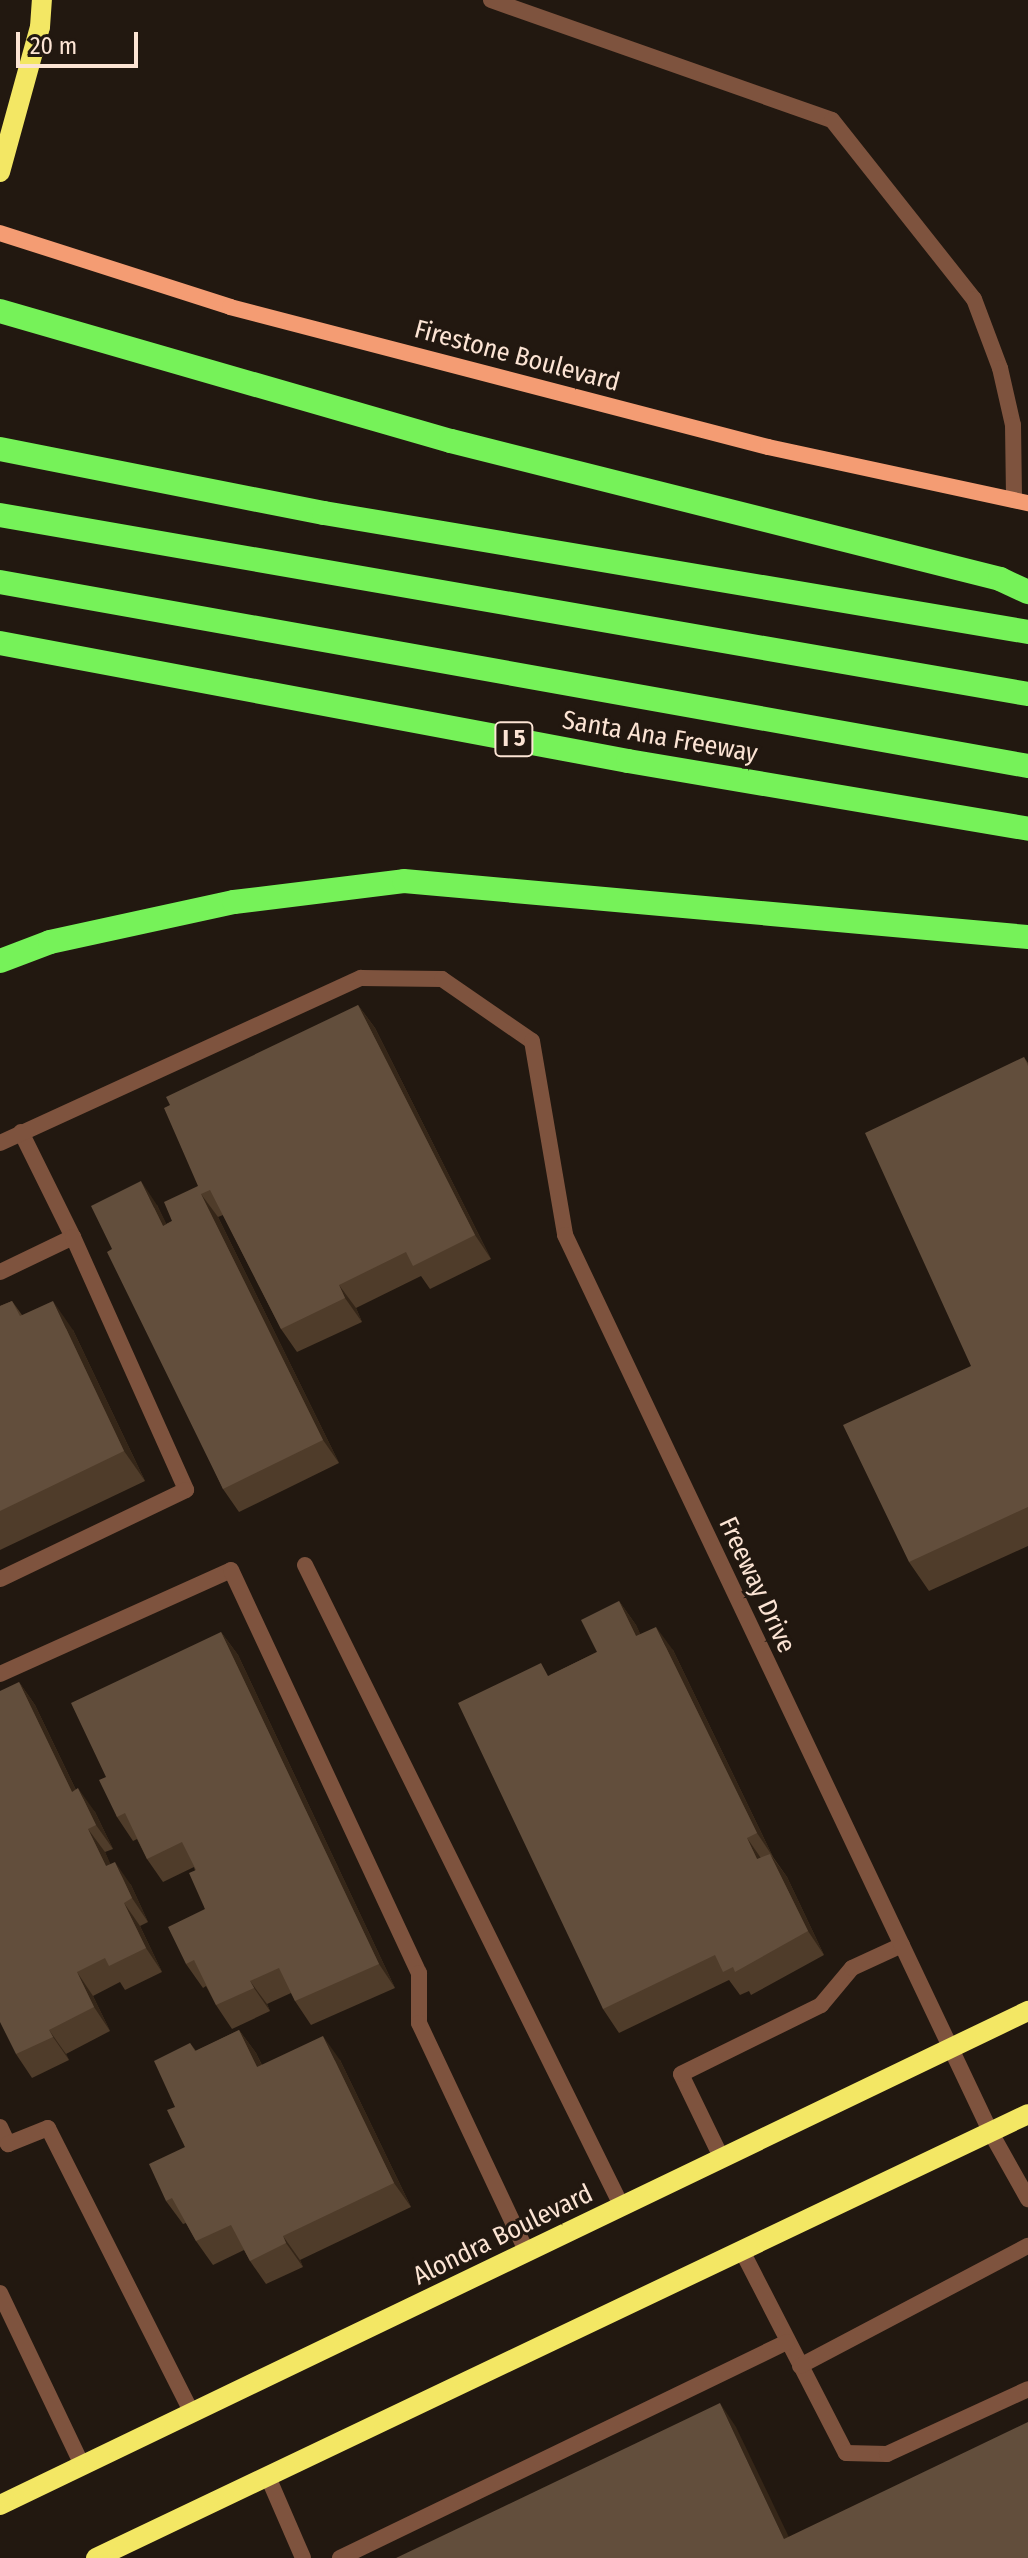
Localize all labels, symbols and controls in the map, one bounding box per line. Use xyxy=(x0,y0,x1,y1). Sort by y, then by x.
scale bar xyxy=(20,16,142,66)
text: 20 m xyxy=(30,32,77,60)
street label: Firestone Boulevard xyxy=(411,314,623,398)
street label: Santa Ana Freeway xyxy=(560,704,760,770)
road number: I 5 xyxy=(494,719,534,759)
street label: Freeway Drive xyxy=(712,1512,802,1658)
street label: Alondra Boulevard xyxy=(408,2178,598,2292)

